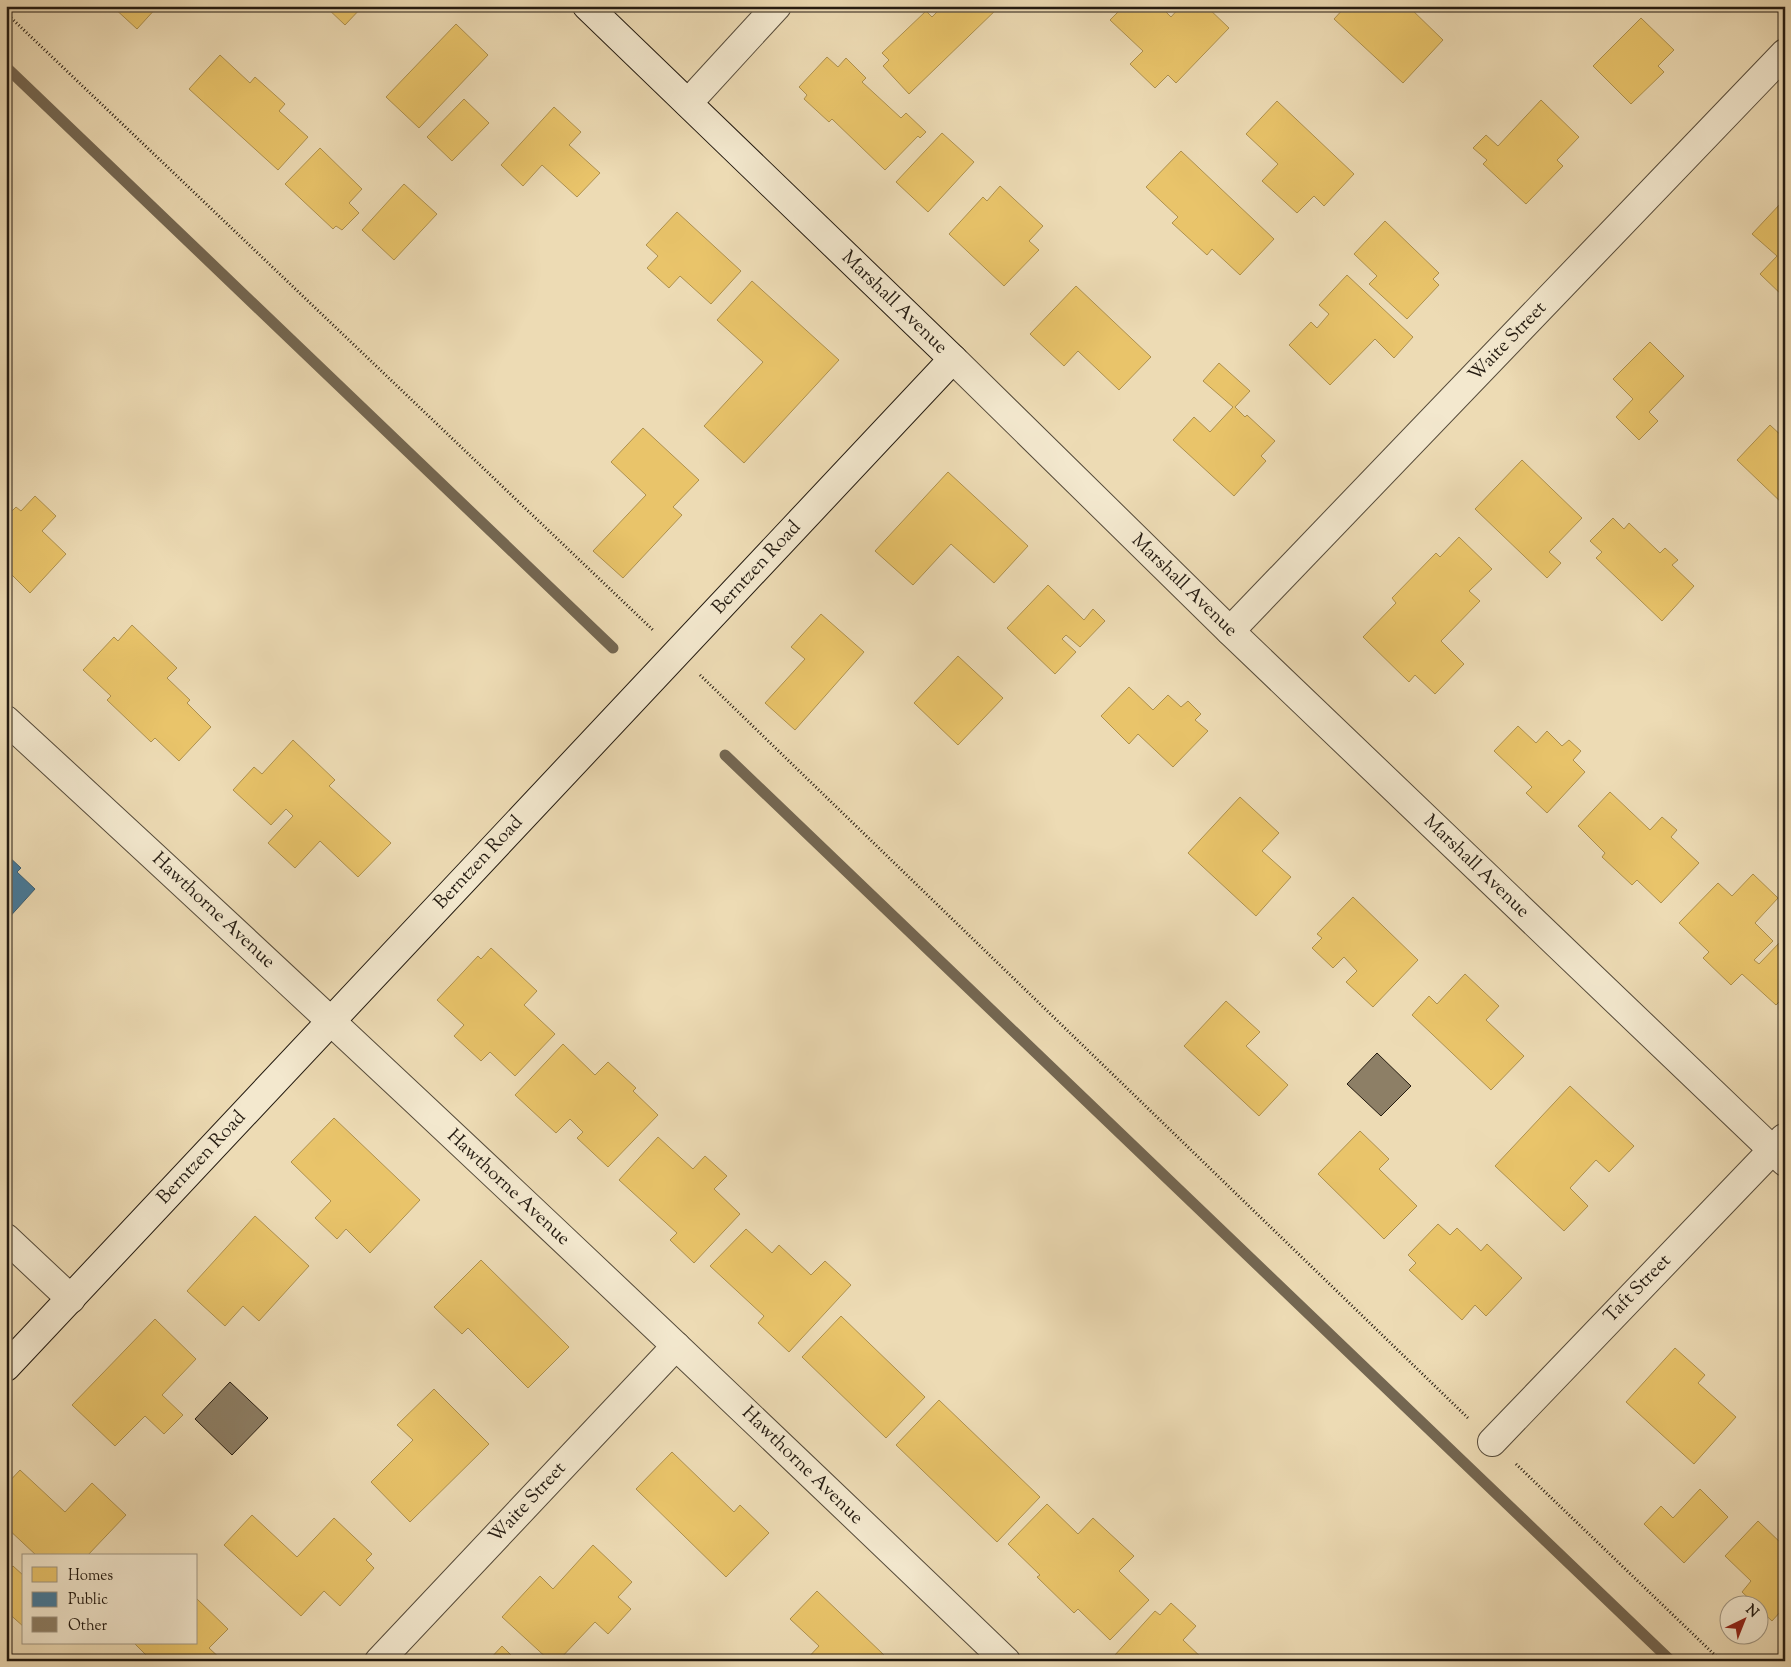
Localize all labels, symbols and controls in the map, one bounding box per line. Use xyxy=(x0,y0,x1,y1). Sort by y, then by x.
street label: Marshall Avenue xyxy=(835,245,953,361)
street label: Waite Street xyxy=(1463,295,1554,388)
street label: Berntzen Road xyxy=(706,515,808,621)
street label: Marshall Avenue xyxy=(1125,528,1243,644)
street label: Marshall Avenue xyxy=(1417,809,1535,925)
street label: Berntzen Road xyxy=(428,810,530,916)
street label: Hawthorne Avenue xyxy=(145,847,281,976)
street label: Berntzen Road xyxy=(151,1105,253,1211)
street label: Hawthorne Avenue xyxy=(440,1124,576,1253)
street label: Taft Street xyxy=(1598,1248,1678,1330)
street label: Hawthorne Avenue xyxy=(735,1401,869,1531)
street label: Waite Street xyxy=(483,1456,573,1550)
legend xyxy=(22,1554,198,1644)
text: Homes xyxy=(68,1566,113,1587)
text: Public xyxy=(68,1590,108,1611)
north arrow xyxy=(1718,1594,1768,1644)
text: N xyxy=(1741,1601,1762,1623)
text: Other xyxy=(68,1616,108,1637)

